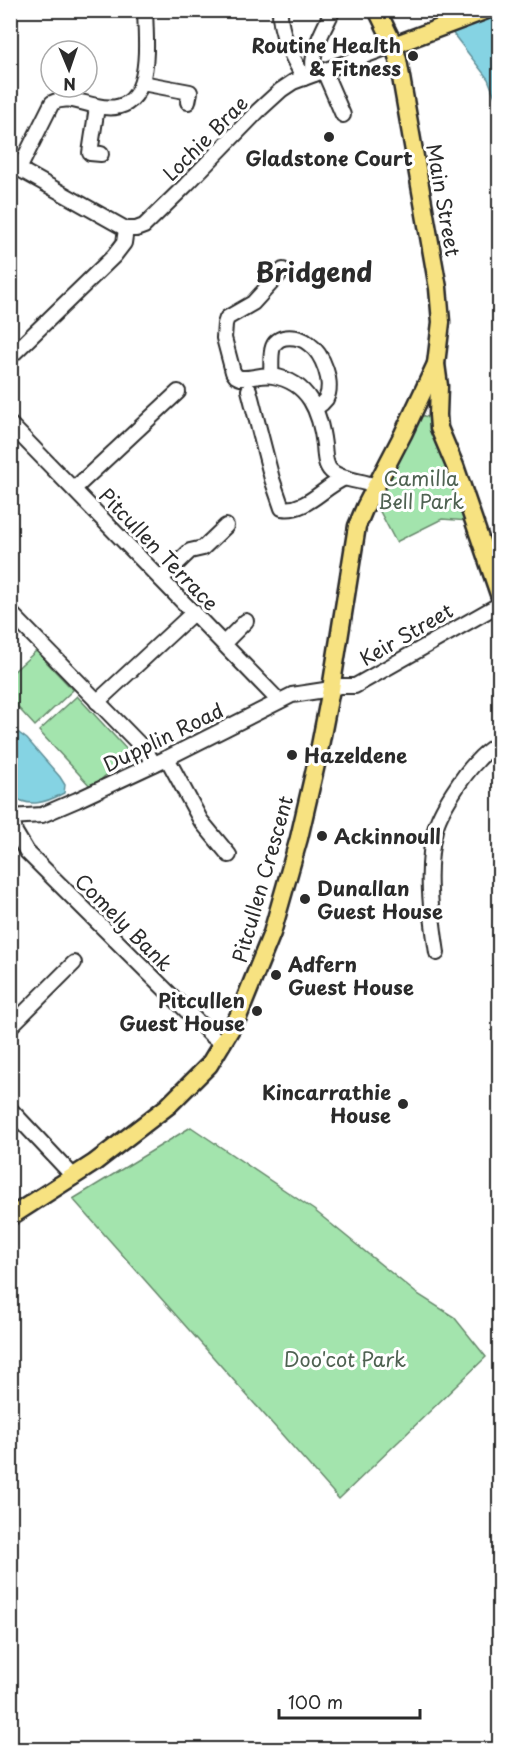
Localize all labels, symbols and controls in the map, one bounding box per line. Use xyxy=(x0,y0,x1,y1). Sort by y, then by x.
place label: Routine Health & Fitness xyxy=(251,30,401,83)
north arrow xyxy=(39,39,99,99)
marker: Routine Health & Fitness xyxy=(406,49,420,63)
text: N xyxy=(63,73,76,97)
street label: Lochie Brae xyxy=(156,89,254,187)
marker: Gladstone Court xyxy=(322,130,336,144)
street label: Main Street xyxy=(419,141,469,259)
place label: Gladstone Court xyxy=(245,143,413,173)
district label: Bridgend xyxy=(256,252,372,291)
park label: Camilla Bell Park xyxy=(378,463,464,516)
street label: Pitcullen Terrace xyxy=(92,481,226,617)
street label: Keir Street xyxy=(354,595,458,673)
street label: Dupplin Road xyxy=(98,695,228,779)
place label: Hazeldene xyxy=(304,740,407,770)
marker: Hazeldene xyxy=(285,748,299,762)
street label: Pitcullen Crescent xyxy=(224,792,300,966)
place label: Ackinnoull xyxy=(334,821,441,851)
marker: Ackinnoull xyxy=(315,829,329,843)
street label: Comely Bank xyxy=(68,866,180,978)
place label: Dunallan Guest House xyxy=(317,873,443,926)
marker: Dunallan Guest House xyxy=(298,892,312,906)
place label: Adfern Guest House xyxy=(287,949,414,1002)
marker: Adfern Guest House xyxy=(269,968,283,982)
place label: Pitcullen Guest House xyxy=(119,985,245,1038)
marker: Pitcullen Guest House xyxy=(250,1004,264,1018)
place label: Kincarrathie House xyxy=(262,1077,391,1130)
marker: Kincarrathie House xyxy=(396,1097,410,1111)
park label: Doo'cot Park xyxy=(284,1344,406,1374)
scale bar xyxy=(279,1682,420,1720)
text: 100 m xyxy=(288,1688,343,1715)

